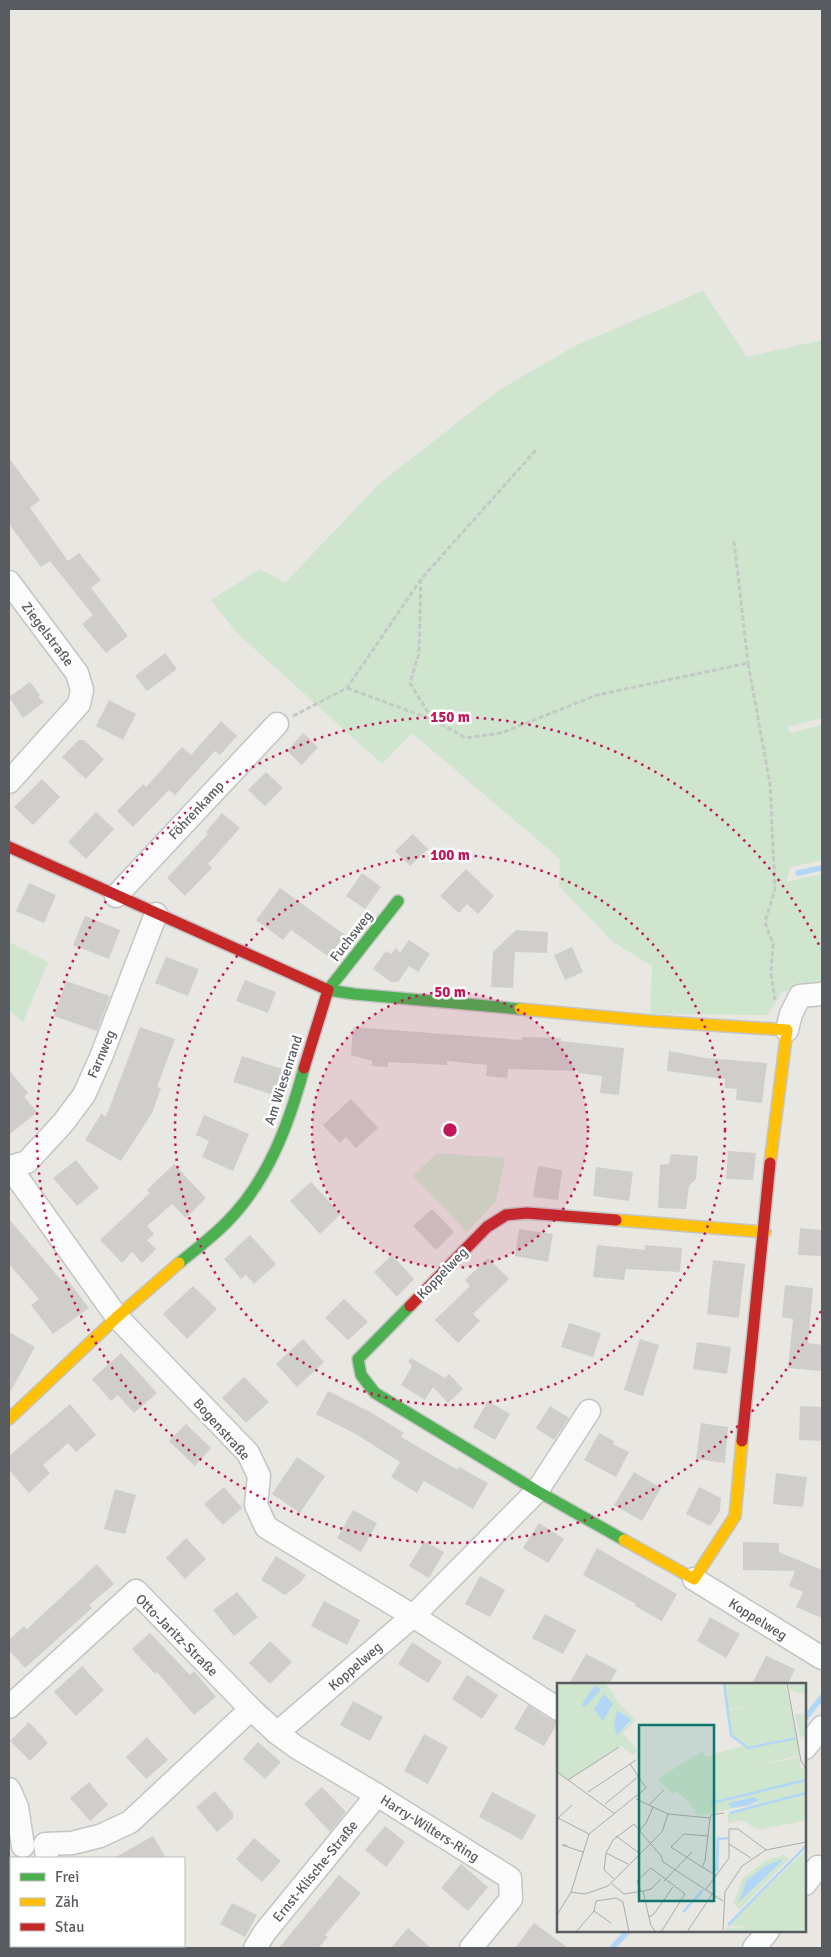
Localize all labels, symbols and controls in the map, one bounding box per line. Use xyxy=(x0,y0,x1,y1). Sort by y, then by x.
street label: Ziegelstraße xyxy=(18,599,77,670)
text: 150 m xyxy=(430,708,470,726)
street label: Föhrenkamp xyxy=(165,777,228,843)
text: 100 m xyxy=(430,846,470,864)
street label: Fuchsweg xyxy=(326,908,376,965)
text: 50 m xyxy=(434,983,466,1001)
street label: Farnweg xyxy=(84,1027,119,1081)
street label: Am Wiesenrand xyxy=(261,1033,306,1127)
centre of rings xyxy=(441,1121,459,1139)
street label: Koppelweg xyxy=(413,1244,471,1303)
street label: Bogenstraße xyxy=(190,1395,254,1464)
street label: Otto-Jaritz-Straße xyxy=(132,1591,221,1680)
street label: Koppelweg xyxy=(725,1595,790,1644)
street label: Koppelweg xyxy=(325,1638,386,1694)
inset map xyxy=(557,1683,806,1932)
street label: Harry-Wilters-Ring xyxy=(377,1791,482,1866)
street label: Ernst-Klische-Straße xyxy=(269,1817,362,1926)
legend xyxy=(10,1857,185,1947)
text: Frei xyxy=(55,1868,79,1886)
text: Zäh xyxy=(55,1893,79,1911)
text: Stau xyxy=(55,1918,84,1936)

